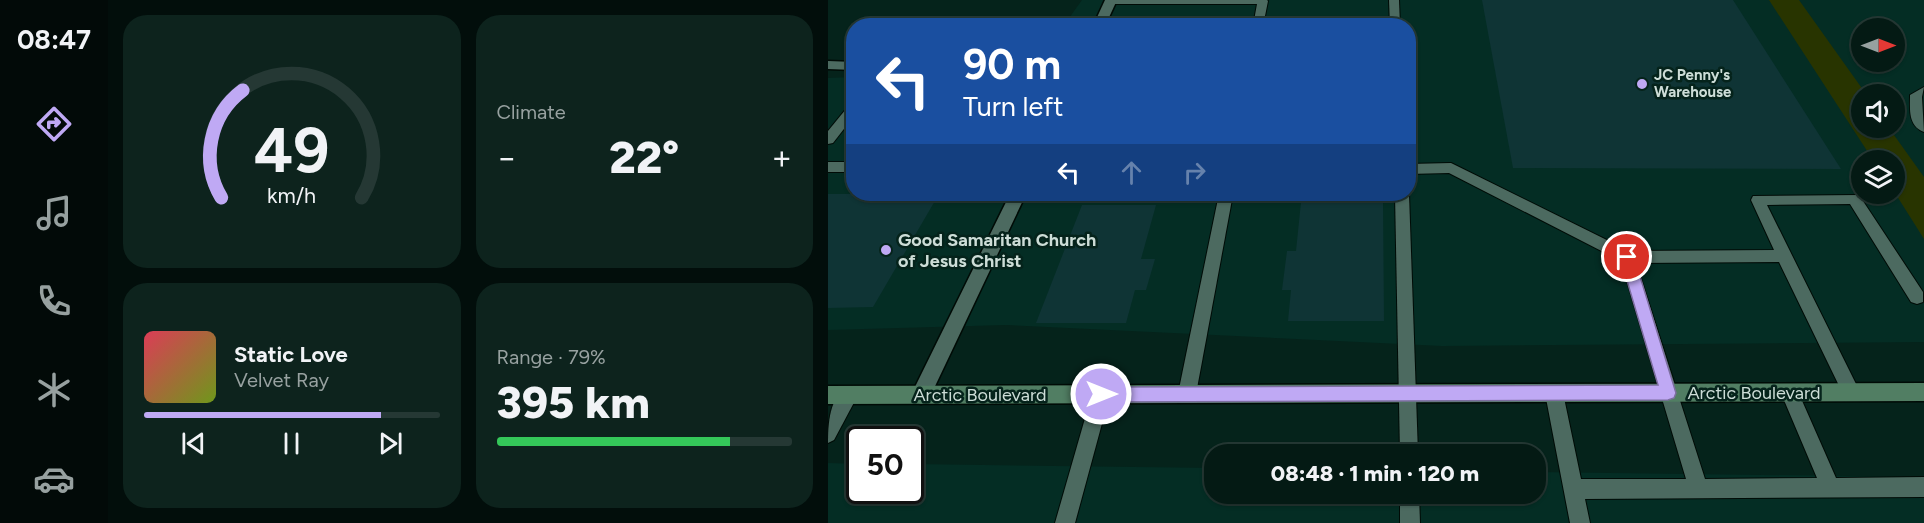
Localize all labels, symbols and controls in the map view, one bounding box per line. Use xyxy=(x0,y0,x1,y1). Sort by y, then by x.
north arrow xyxy=(1851,18,1905,72)
map controls xyxy=(1851,18,1905,204)
text: 08:47 xyxy=(17,23,91,56)
text: 90 m xyxy=(963,39,1061,90)
icon: left xyxy=(864,42,942,120)
place label: JC Penny's Warehouse xyxy=(1654,66,1732,101)
marker: JC Penny's Warehouse xyxy=(1635,77,1649,91)
button: sound xyxy=(1851,84,1905,138)
text: Turn left xyxy=(963,90,1063,123)
text: Climate xyxy=(497,100,566,124)
icon: directions xyxy=(33,103,75,145)
text: 49 xyxy=(254,113,330,188)
text: 22° xyxy=(609,130,679,184)
text: − xyxy=(497,138,517,177)
text: + xyxy=(771,138,792,177)
button: layers xyxy=(1851,150,1905,204)
icon: left xyxy=(1052,156,1085,189)
icon: ahead xyxy=(1115,156,1148,189)
icon: right xyxy=(1178,156,1211,189)
text: km/h xyxy=(267,184,316,209)
icon: music xyxy=(33,192,75,234)
place label: Good Samaritan Church of Jesus Christ xyxy=(898,229,1096,272)
pin xyxy=(1601,231,1652,282)
icon: arrive xyxy=(1610,240,1643,273)
marker: Good Samaritan Church of Jesus Christ xyxy=(879,243,893,257)
icon: phone xyxy=(33,280,75,322)
text: Static Love xyxy=(234,341,348,368)
text: Range · 79% xyxy=(497,345,606,369)
position arrow xyxy=(1069,362,1133,426)
text: Velvet Ray xyxy=(234,368,329,392)
icon: climate xyxy=(33,369,75,411)
text: 395 km xyxy=(497,375,650,429)
street label: Arctic Boulevard xyxy=(1687,382,1821,404)
street label: Arctic Boulevard xyxy=(913,384,1047,406)
speed limit sign: 50 xyxy=(846,426,924,504)
icon: previous xyxy=(177,427,210,460)
icon: pause xyxy=(275,427,308,460)
icon: next xyxy=(374,427,407,460)
icon: car xyxy=(33,458,75,500)
text: 08:48 · 1 min · 120 m xyxy=(1271,460,1479,487)

